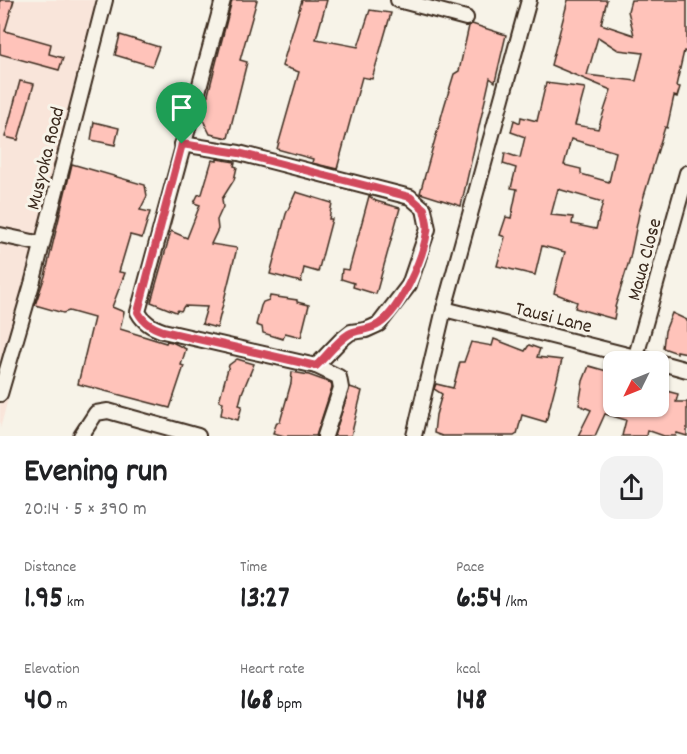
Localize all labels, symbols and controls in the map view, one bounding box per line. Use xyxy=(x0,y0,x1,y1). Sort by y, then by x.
pin xyxy=(156,82,207,144)
icon: arrive xyxy=(165,91,198,124)
street label: Musyoka Road xyxy=(21,104,73,213)
street label: Maua Close xyxy=(621,215,670,304)
street label: Tausi Lane xyxy=(512,296,595,342)
north arrow xyxy=(603,351,669,417)
map controls xyxy=(603,351,669,417)
text: Evening run xyxy=(24,450,168,497)
button: share xyxy=(600,456,663,519)
text: 20:14 · 5 × 390 m xyxy=(24,496,147,524)
text: Distance xyxy=(24,556,76,579)
text: Time xyxy=(240,556,267,579)
text: Pace xyxy=(456,556,484,579)
text: 1.95 xyxy=(24,579,63,622)
text: 13:27 xyxy=(240,579,289,622)
text: 6:54 xyxy=(456,579,502,622)
text: km xyxy=(63,591,84,614)
text: /km xyxy=(502,591,528,614)
text: Elevation xyxy=(24,658,80,681)
text: Heart rate xyxy=(240,658,305,681)
text: kcal xyxy=(456,658,480,681)
text: 40 xyxy=(24,681,53,724)
text: 168 xyxy=(240,681,273,724)
text: 148 xyxy=(456,681,487,724)
text: m xyxy=(53,693,67,716)
text: bpm xyxy=(273,693,302,716)

